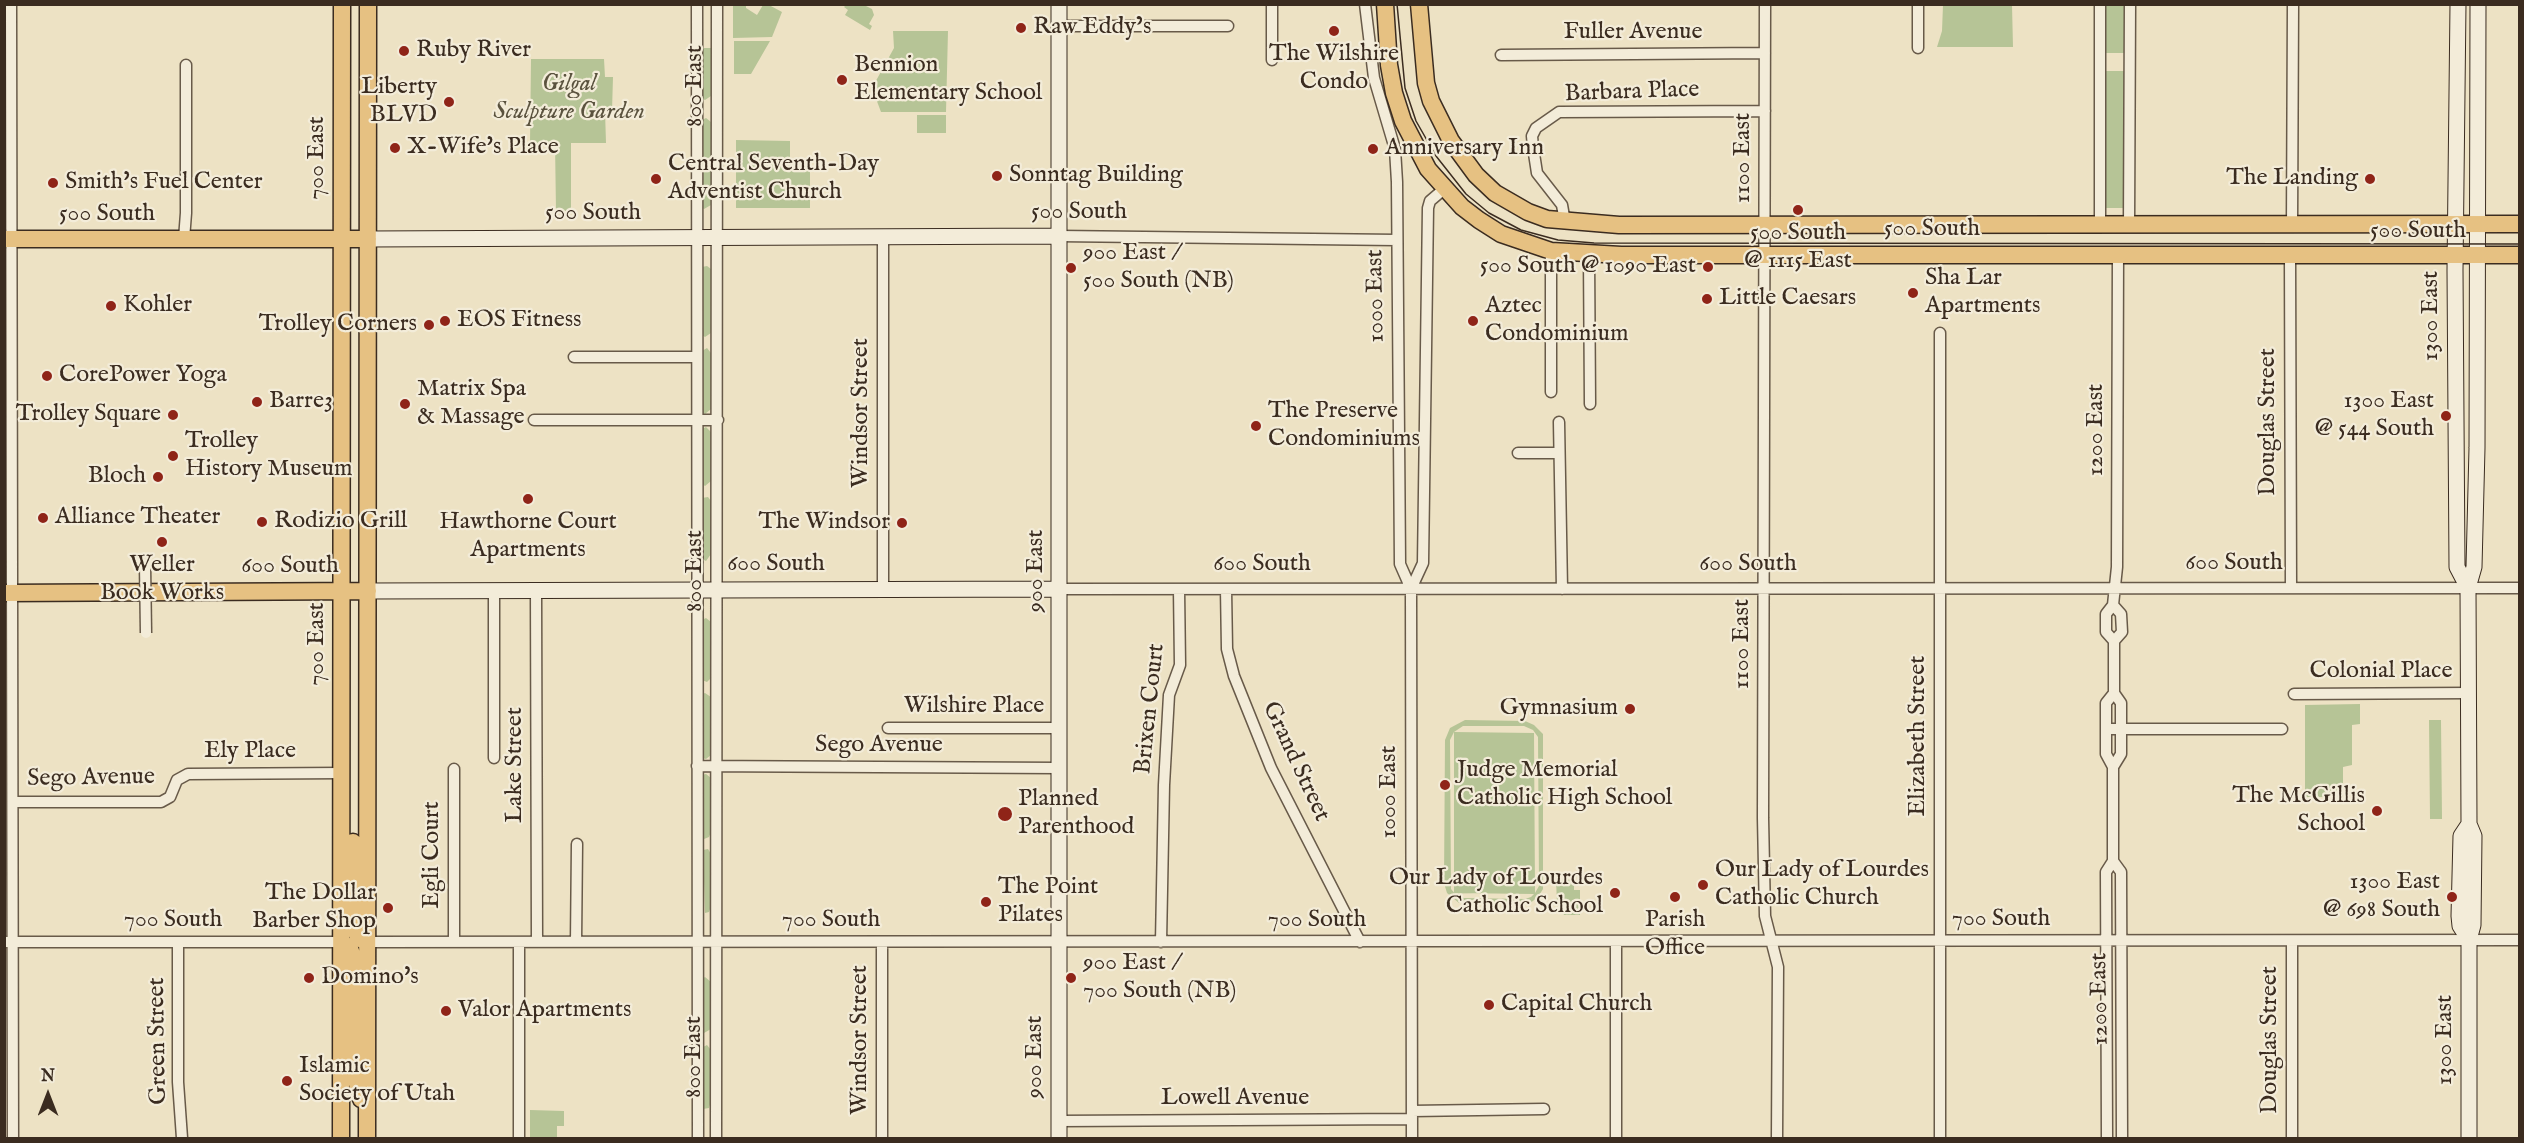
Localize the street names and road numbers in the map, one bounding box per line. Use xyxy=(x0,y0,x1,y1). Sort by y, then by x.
street label: Fuller Avenue xyxy=(1564,19,1702,47)
street label: 800 East xyxy=(682,45,710,127)
street label: Barbara Place xyxy=(1564,76,1700,110)
street label: 1100 East xyxy=(1730,113,1758,203)
street label: 700 East xyxy=(304,116,332,200)
street label: 500 South xyxy=(1031,199,1127,227)
street label: 500 South xyxy=(545,200,641,228)
street label: 500 South xyxy=(59,201,155,229)
street label: 500 South xyxy=(1884,216,1980,244)
street label: 500 South xyxy=(2370,218,2466,246)
street label: 1000 East xyxy=(1362,249,1392,343)
street label: 1300 East xyxy=(2418,271,2446,361)
street label: Windsor Street xyxy=(848,338,876,488)
street label: Douglas Street xyxy=(2255,348,2283,496)
street label: 1200 East xyxy=(2083,384,2111,476)
street label: 800 East xyxy=(682,530,710,612)
street label: 900 East xyxy=(1023,530,1051,612)
street label: 600 South xyxy=(2185,550,2283,578)
street label: 600 South xyxy=(727,551,825,579)
street label: 600 South xyxy=(1213,551,1311,579)
street label: 600 South xyxy=(1699,551,1797,579)
street label: 600 South xyxy=(241,553,339,581)
street label: 1100 East xyxy=(1729,599,1757,689)
street label: 700 East xyxy=(304,602,332,686)
street label: Brixen Court xyxy=(1130,642,1172,776)
street label: Elizabeth Street xyxy=(1905,656,1933,816)
street label: Colonial Place xyxy=(2310,658,2452,686)
street label: Wilshire Place xyxy=(904,693,1044,721)
street label: Grand Street xyxy=(1255,698,1335,826)
street label: Lake Street xyxy=(502,707,530,823)
street label: Sego Avenue xyxy=(815,732,943,760)
street label: Ely Place xyxy=(204,738,296,766)
street label: 1000 East xyxy=(1376,745,1404,839)
street label: Sego Avenue xyxy=(27,763,155,795)
street label: Egli Court xyxy=(419,801,447,909)
street label: 700 South xyxy=(1952,906,2050,934)
street label: 700 South xyxy=(124,907,222,935)
street label: 700 South xyxy=(782,907,880,935)
street label: 700 South xyxy=(1268,907,1366,935)
street label: 1200 East xyxy=(2086,952,2116,1046)
street label: Windsor Street xyxy=(847,965,875,1115)
street label: Douglas Street xyxy=(2257,966,2285,1114)
street label: Green Street xyxy=(143,977,175,1105)
street label: 1300 East xyxy=(2432,995,2460,1085)
street label: 800 East xyxy=(681,1016,709,1098)
street label: 900 East xyxy=(1022,1016,1050,1098)
street label: Lowell Avenue xyxy=(1161,1085,1309,1113)

